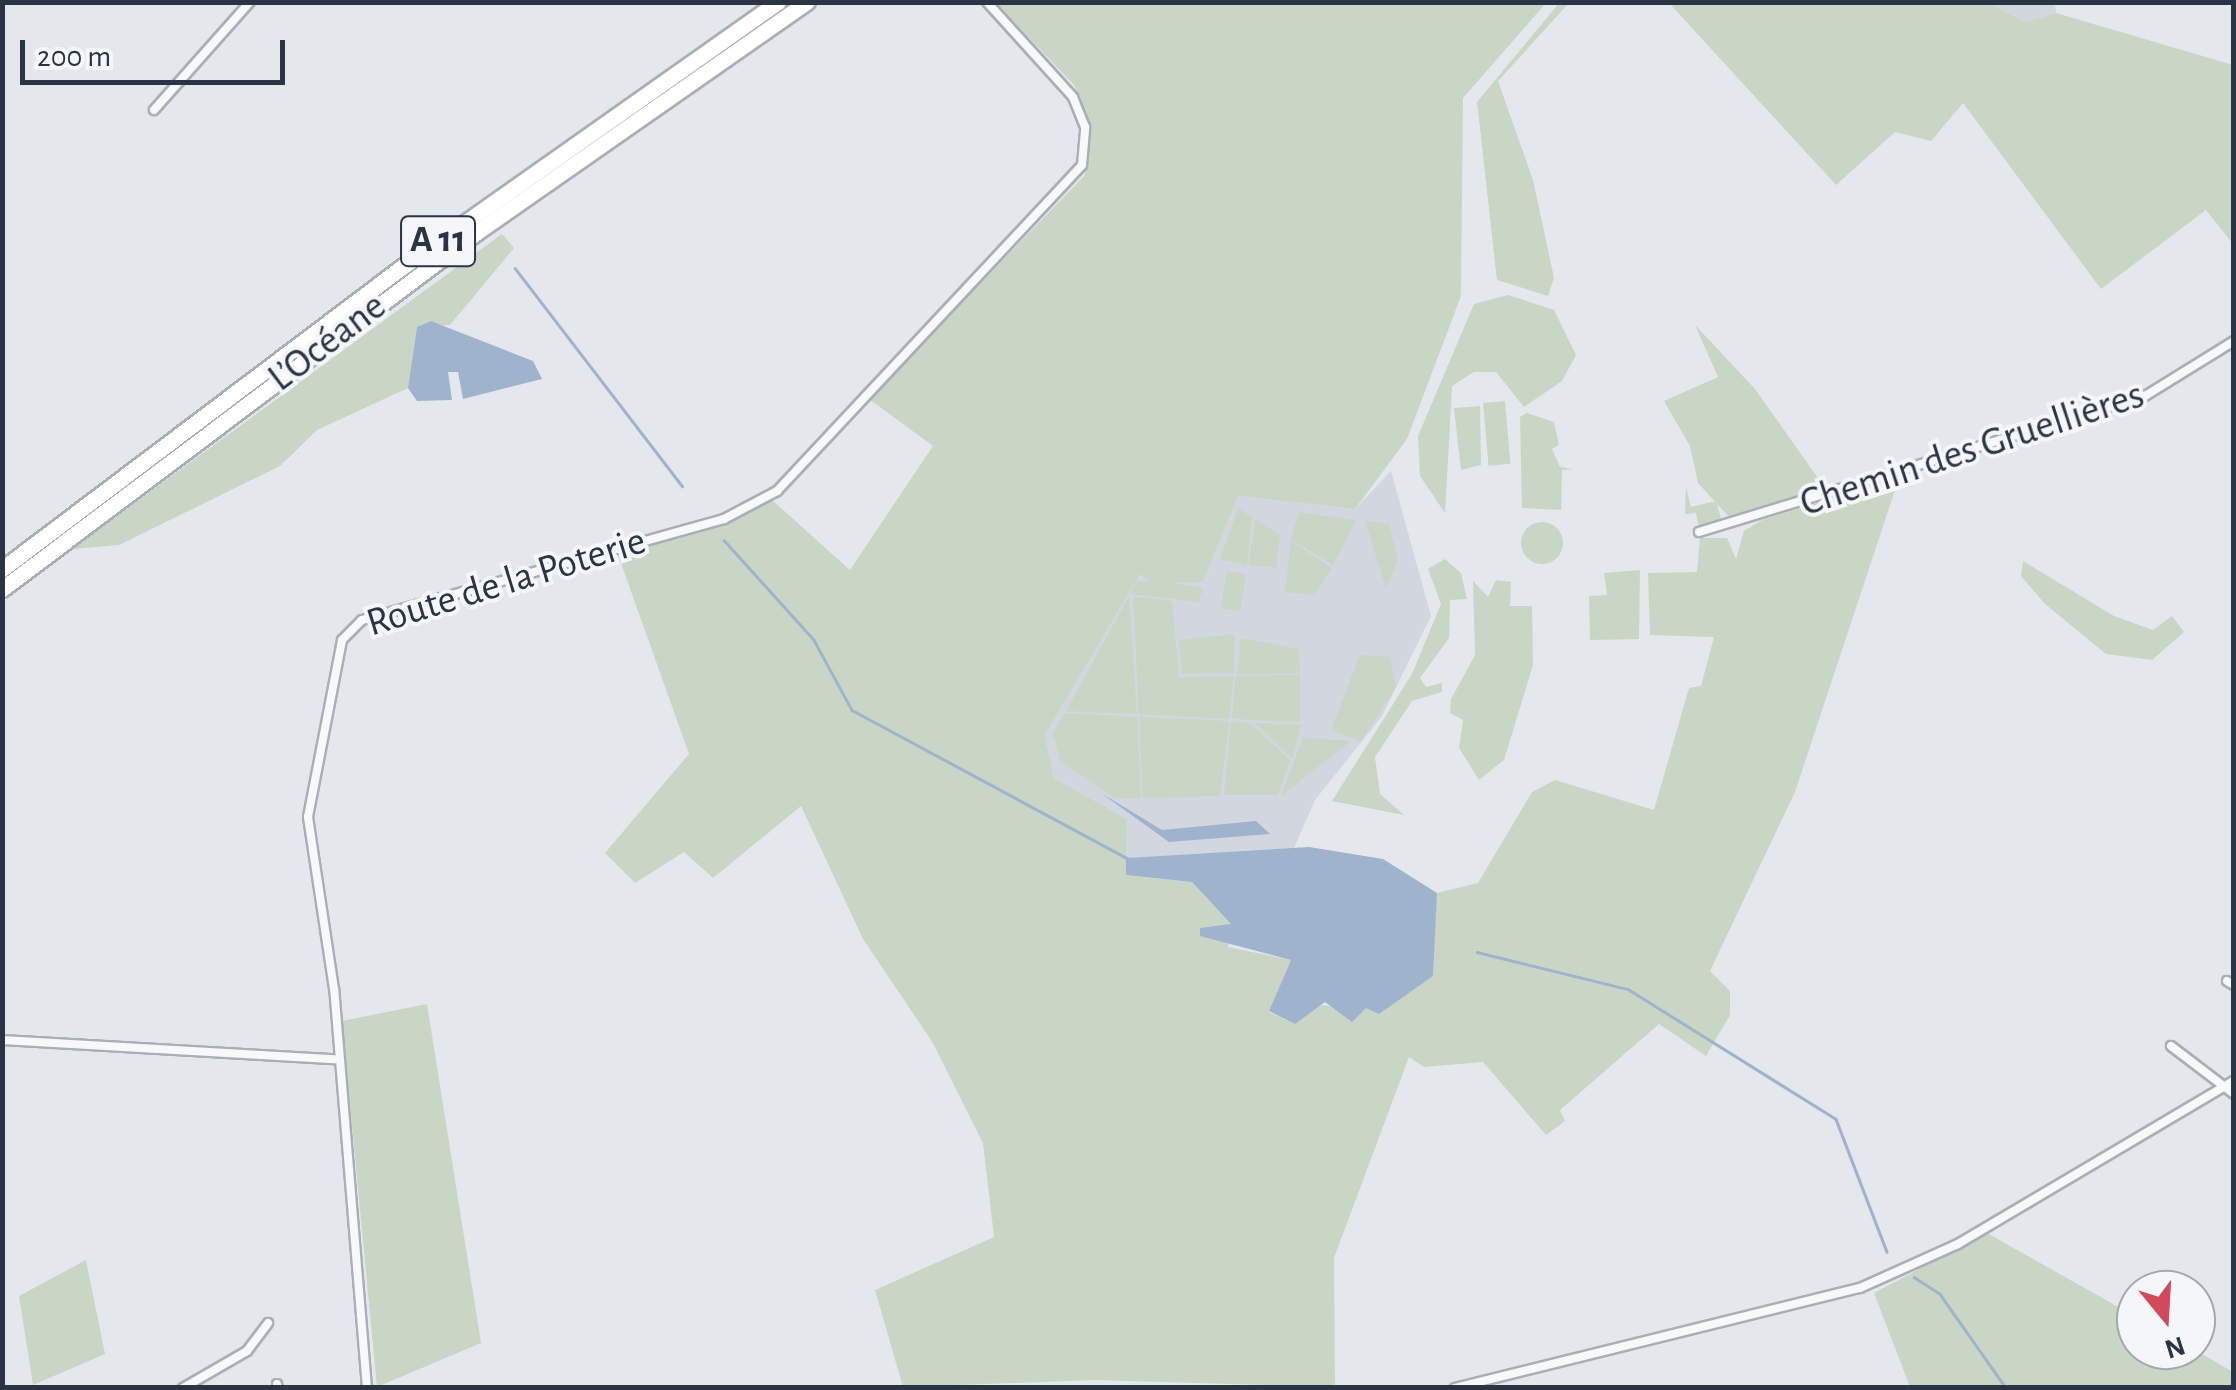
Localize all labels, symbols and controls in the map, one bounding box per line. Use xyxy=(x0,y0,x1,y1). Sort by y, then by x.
scale bar xyxy=(25,20,290,82)
text: 200 m xyxy=(37,42,111,72)
road number: A 11 xyxy=(398,208,478,274)
street label: L’Océane xyxy=(259,282,395,402)
street label: Chemin des Gruellières xyxy=(1794,371,2150,527)
street label: Route de la Poterie xyxy=(361,517,651,647)
north arrow xyxy=(2116,1270,2216,1370)
text: N xyxy=(2161,1330,2188,1363)

